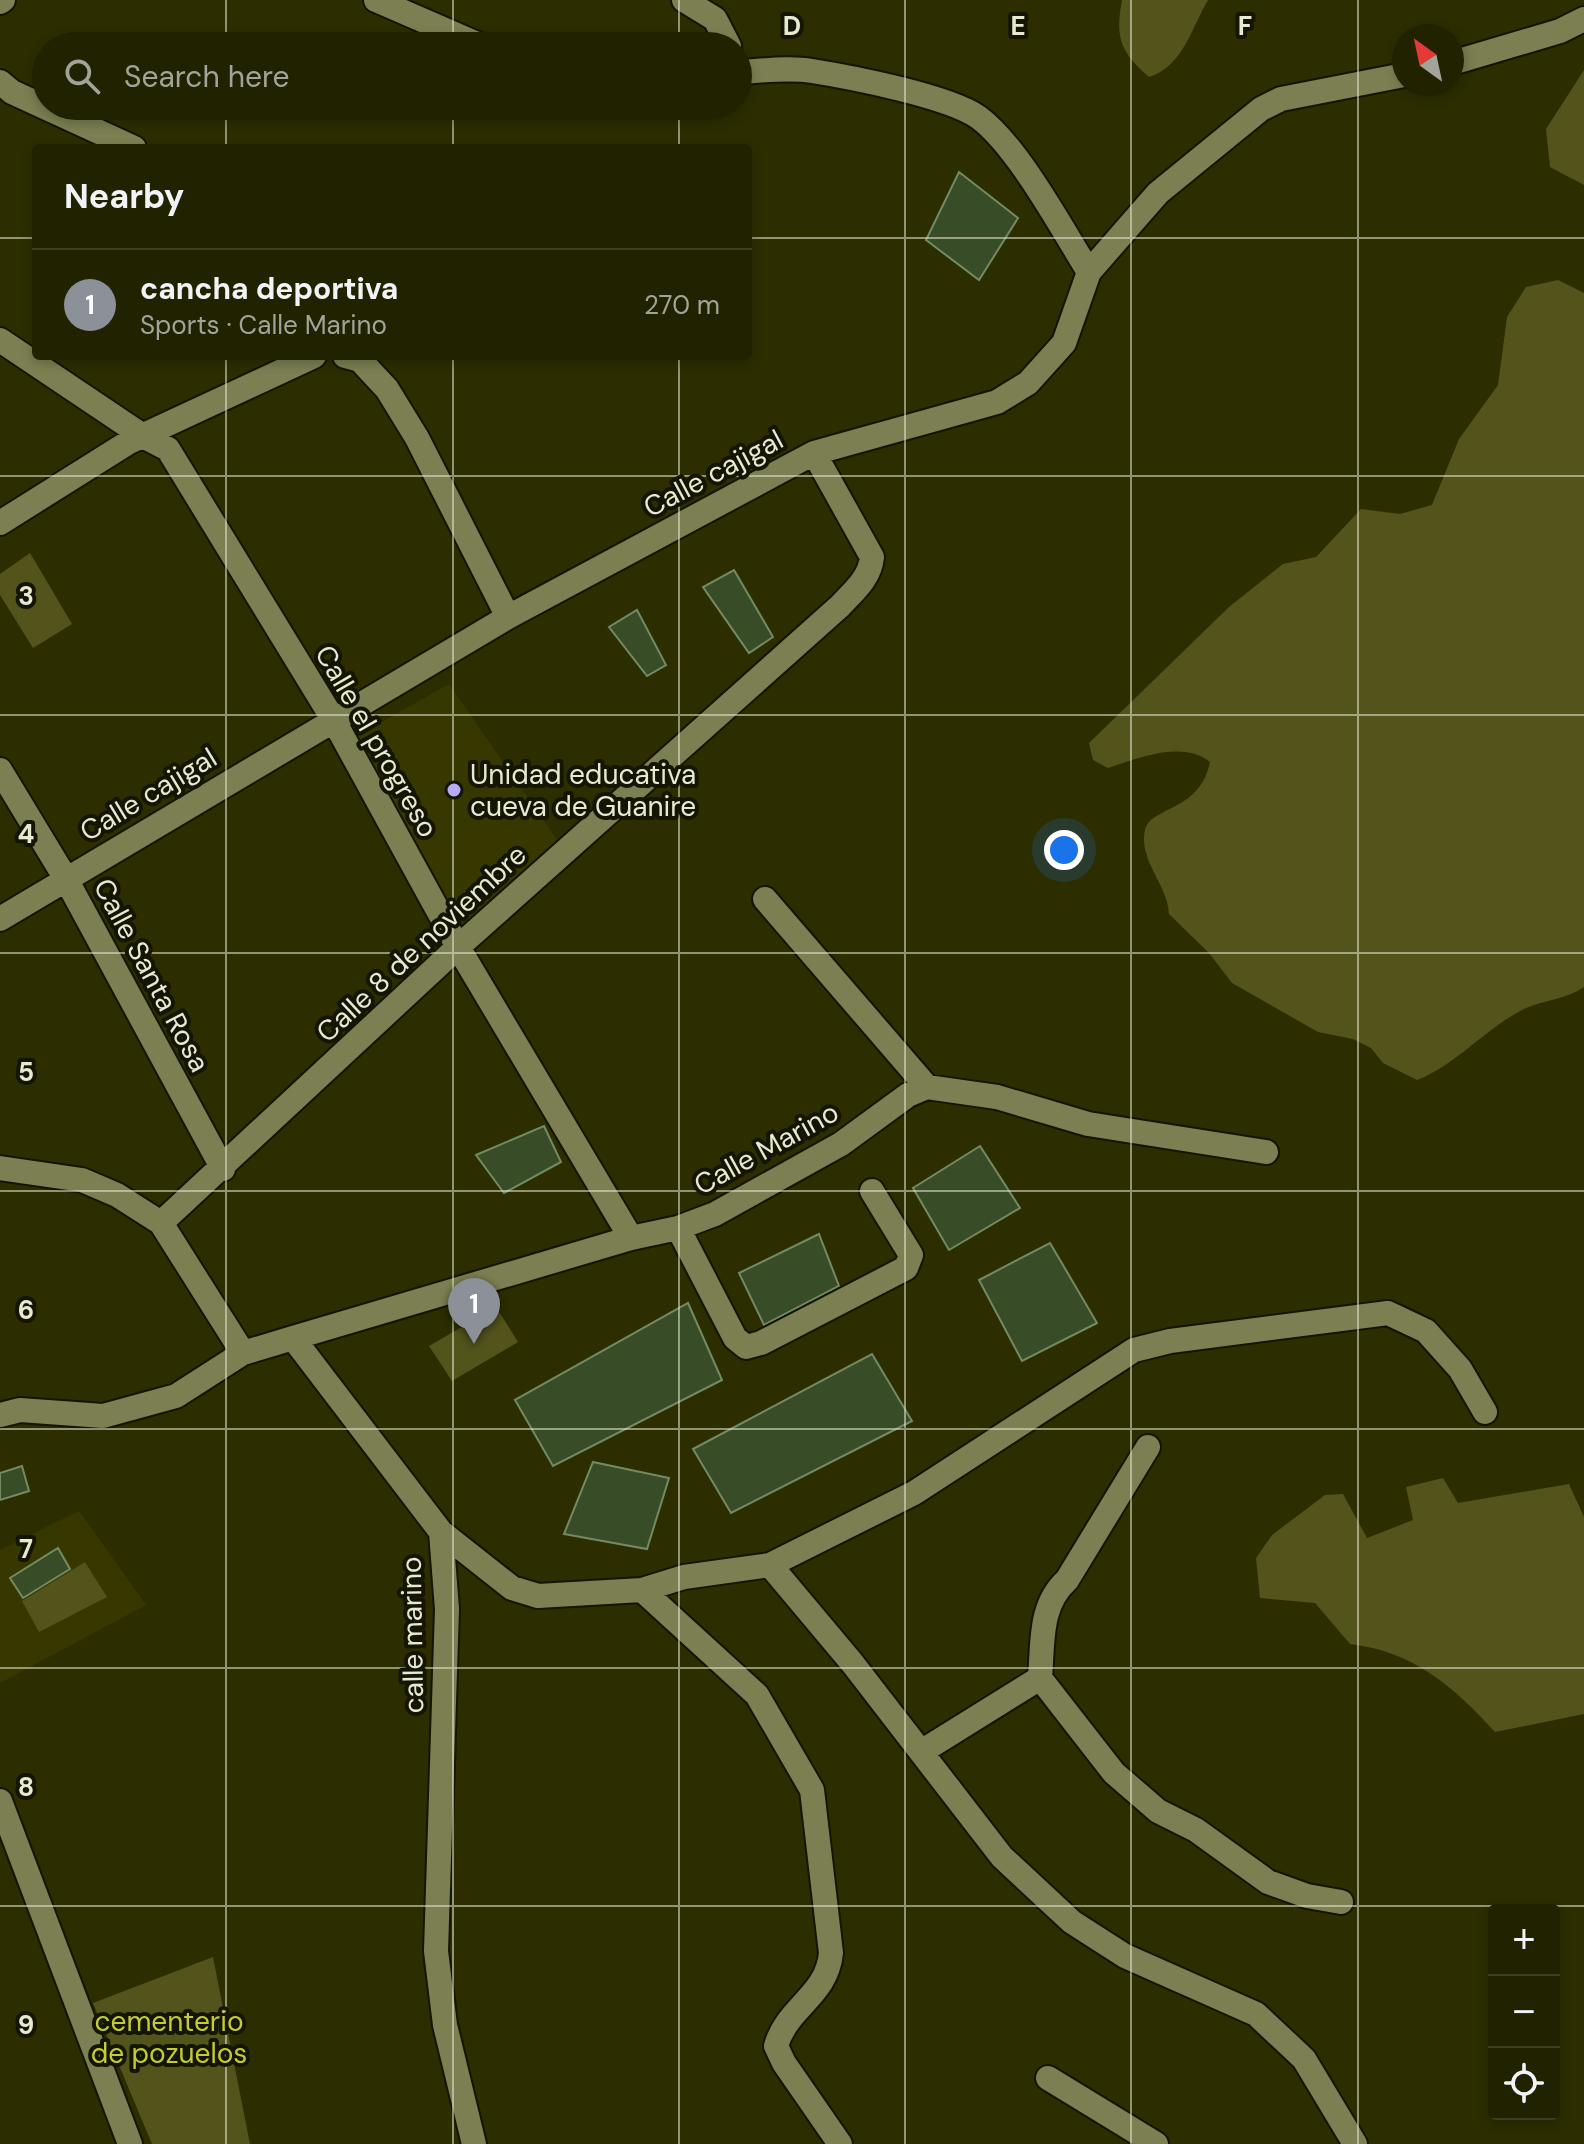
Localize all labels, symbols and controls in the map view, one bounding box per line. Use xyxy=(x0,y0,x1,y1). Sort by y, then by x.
text: D xyxy=(783,9,801,43)
text: E xyxy=(1010,9,1026,43)
text: F xyxy=(1238,9,1252,43)
north arrow xyxy=(1392,24,1464,96)
search box xyxy=(32,32,752,120)
icon: search xyxy=(60,54,104,98)
text: Search here xyxy=(124,57,290,96)
text: Nearby xyxy=(64,174,184,219)
text: cancha deportiva xyxy=(140,269,398,308)
text: 1 xyxy=(85,288,95,322)
text: 270 m xyxy=(644,288,720,322)
text: Sports · Calle Marino xyxy=(140,308,387,342)
street label: Calle cajigal xyxy=(637,421,789,526)
text: 3 xyxy=(18,579,34,613)
street label: Calle el progreso xyxy=(307,638,447,844)
street label: Calle cajigal xyxy=(73,739,223,850)
place label: Unidad educativa cueva de Guanire xyxy=(470,756,696,825)
marker: Unidad educativa cueva de Guanire xyxy=(445,781,463,799)
text: 4 xyxy=(18,817,34,851)
your location xyxy=(1044,830,1084,870)
street label: Calle 8 de noviembre xyxy=(308,836,534,1050)
street label: Calle Santa Rosa xyxy=(85,872,218,1078)
text: 5 xyxy=(18,1055,34,1089)
street label: Calle Marino xyxy=(687,1094,845,1203)
pin: 1 xyxy=(448,1278,500,1344)
text: 6 xyxy=(18,1293,34,1327)
text: 7 xyxy=(19,1532,33,1566)
street label: calle marino xyxy=(393,1556,432,1714)
text: 8 xyxy=(18,1770,34,1804)
map controls xyxy=(1488,1904,1560,2120)
button: + xyxy=(1488,1904,1560,1976)
button: − xyxy=(1488,1976,1560,2048)
park label: cementerio de pozuelos xyxy=(91,2003,247,2072)
text: 9 xyxy=(18,2008,34,2042)
button: locate xyxy=(1488,2048,1560,2120)

